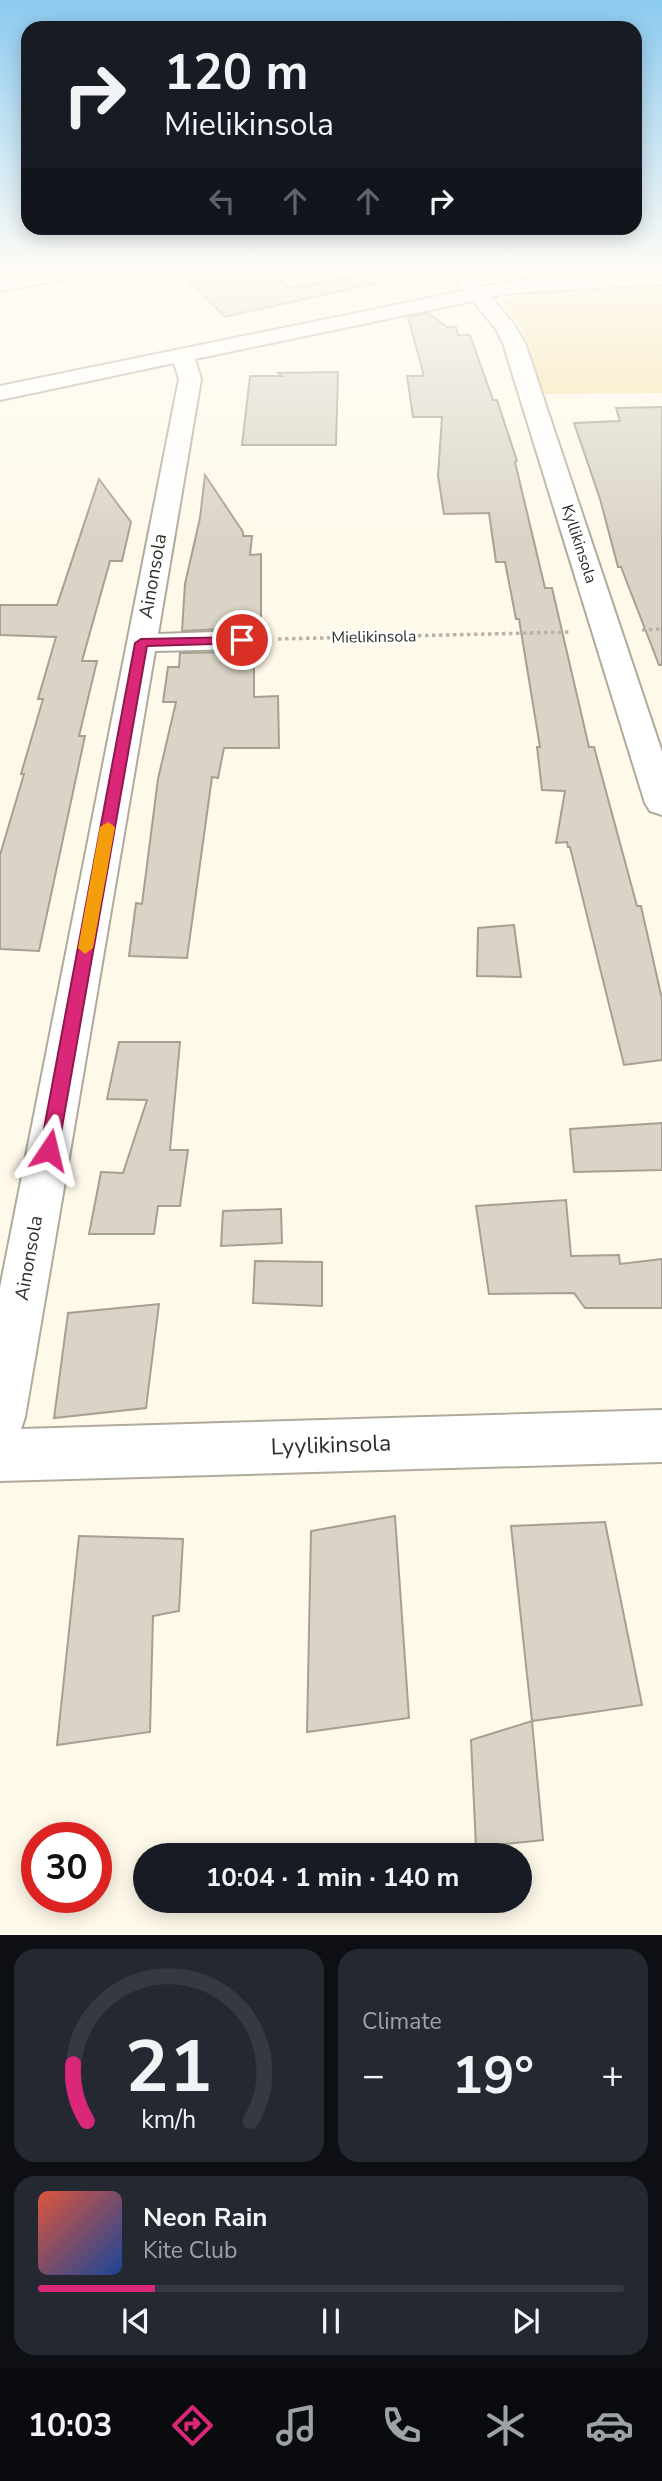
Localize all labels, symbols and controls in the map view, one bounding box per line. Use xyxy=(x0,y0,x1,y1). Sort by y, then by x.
text: 120 m xyxy=(164,39,308,106)
icon: right xyxy=(49,49,140,140)
text: Mielikinsola xyxy=(164,103,334,146)
icon: left xyxy=(203,182,241,220)
icon: ahead xyxy=(276,182,314,220)
icon: ahead xyxy=(349,182,387,220)
icon: right xyxy=(422,182,460,220)
street label: Kyllikinsola xyxy=(556,502,602,586)
street label: Ainonsola xyxy=(133,531,173,621)
pin xyxy=(212,610,272,670)
icon: arrive xyxy=(223,621,261,659)
street label: Mielikinsola xyxy=(331,625,417,649)
position arrow xyxy=(12,1113,86,1187)
street label: Ainonsola xyxy=(9,1213,49,1303)
street label: Lyylikinsola xyxy=(270,1427,392,1463)
speed limit sign: 30 xyxy=(21,1822,112,1913)
text: 10:04 · 1 min · 140 m xyxy=(206,1860,459,1895)
text: Climate xyxy=(362,2006,442,2037)
text: 21 xyxy=(125,2018,213,2118)
text: 19° xyxy=(452,2040,534,2111)
text: − xyxy=(362,2050,385,2101)
text: + xyxy=(601,2050,624,2101)
text: km/h xyxy=(141,2103,197,2137)
text: Neon Rain xyxy=(143,2200,268,2235)
text: Kite Club xyxy=(143,2235,237,2266)
icon: previous xyxy=(117,2302,155,2340)
icon: pause xyxy=(312,2302,350,2340)
icon: next xyxy=(507,2302,545,2340)
icon: directions xyxy=(168,2401,217,2450)
icon: music xyxy=(272,2401,321,2450)
icon: phone xyxy=(377,2401,426,2450)
icon: climate xyxy=(481,2401,530,2450)
icon: car xyxy=(585,2401,634,2450)
text: 10:03 xyxy=(28,2404,112,2447)

